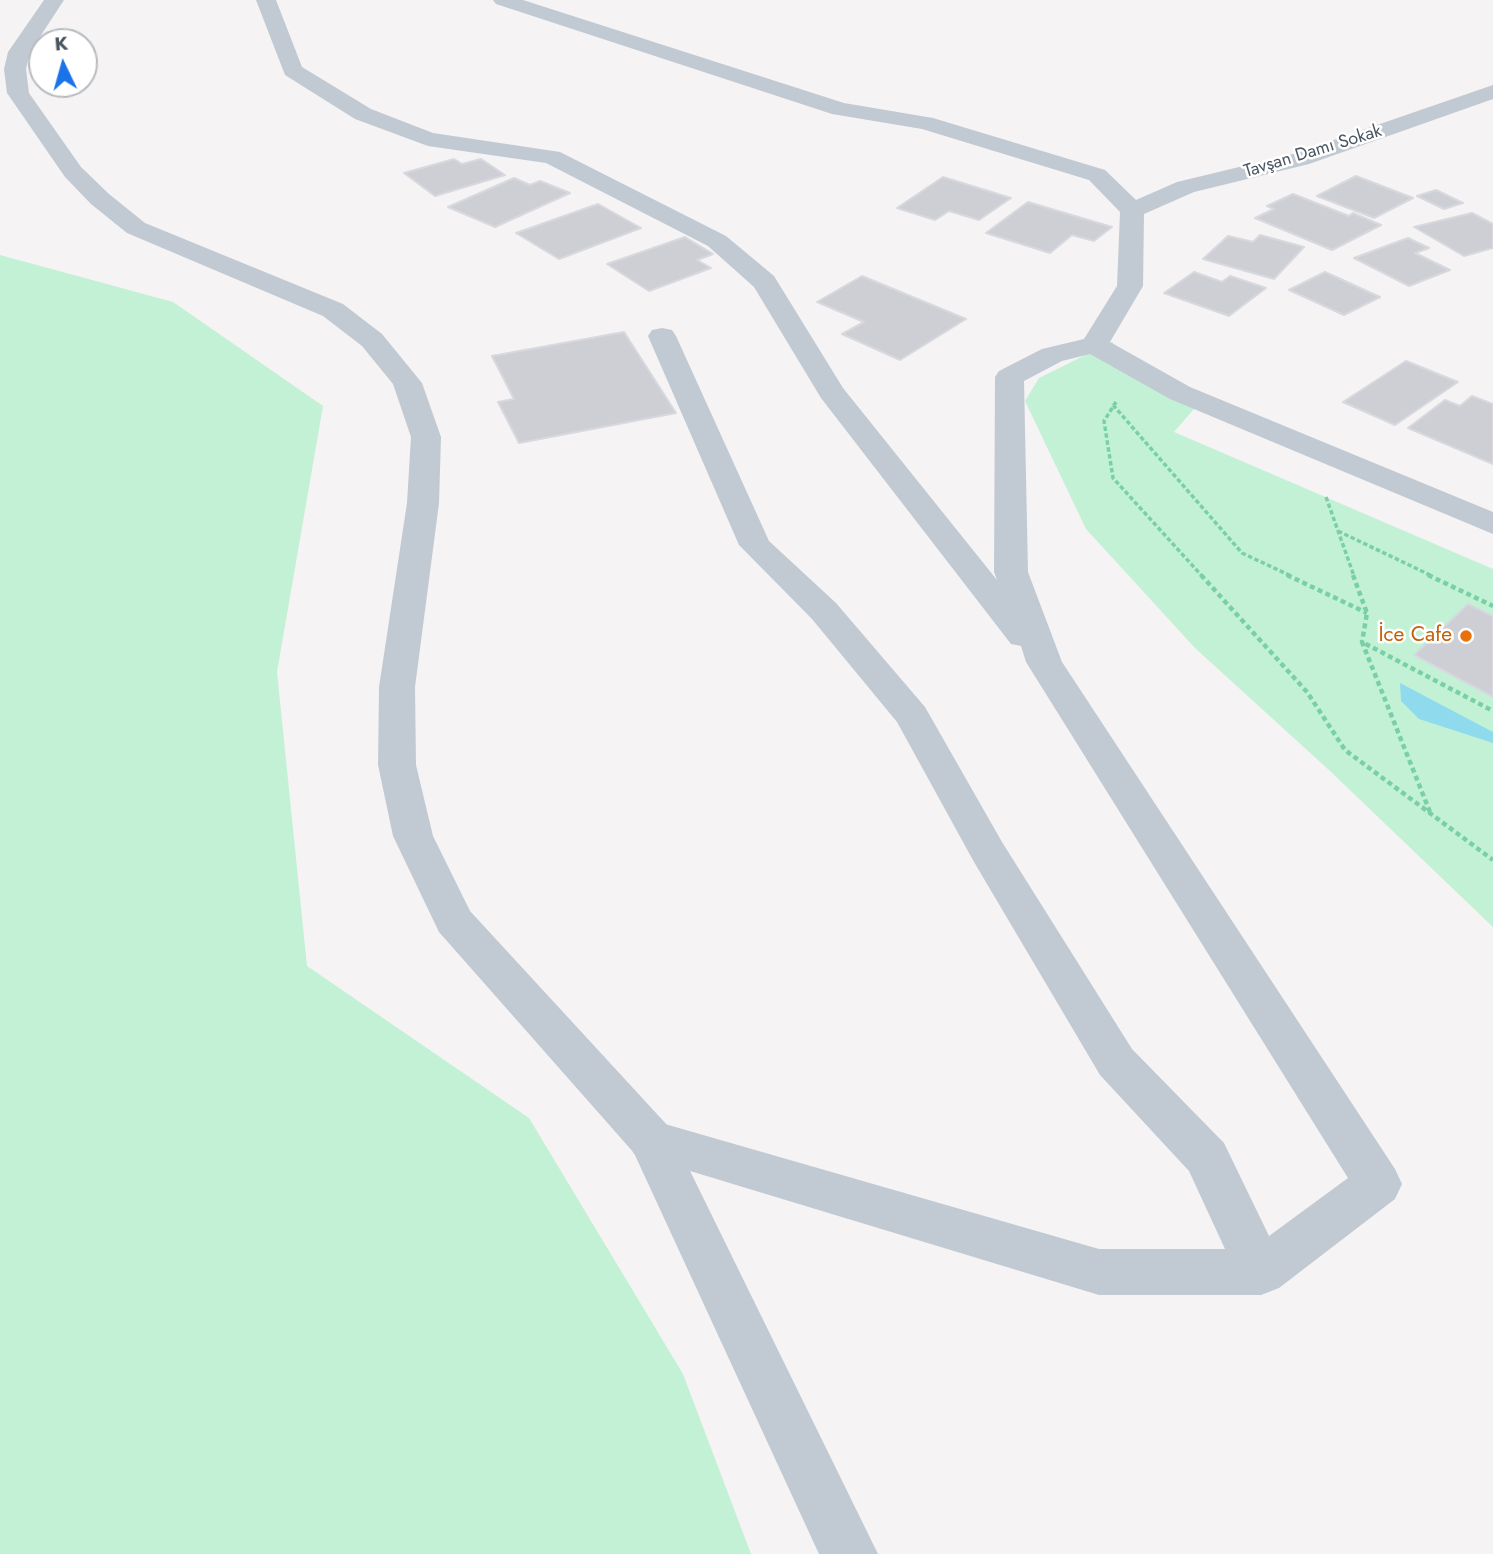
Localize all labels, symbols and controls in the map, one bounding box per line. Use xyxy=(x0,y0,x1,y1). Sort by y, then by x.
north arrow xyxy=(28,28,98,98)
text: K xyxy=(54,30,69,58)
street label: Tavşan Damı Sokak xyxy=(1241,121,1385,183)
place label: İce Cafe xyxy=(1378,623,1452,649)
marker: İce Cafe xyxy=(1458,628,1474,644)

